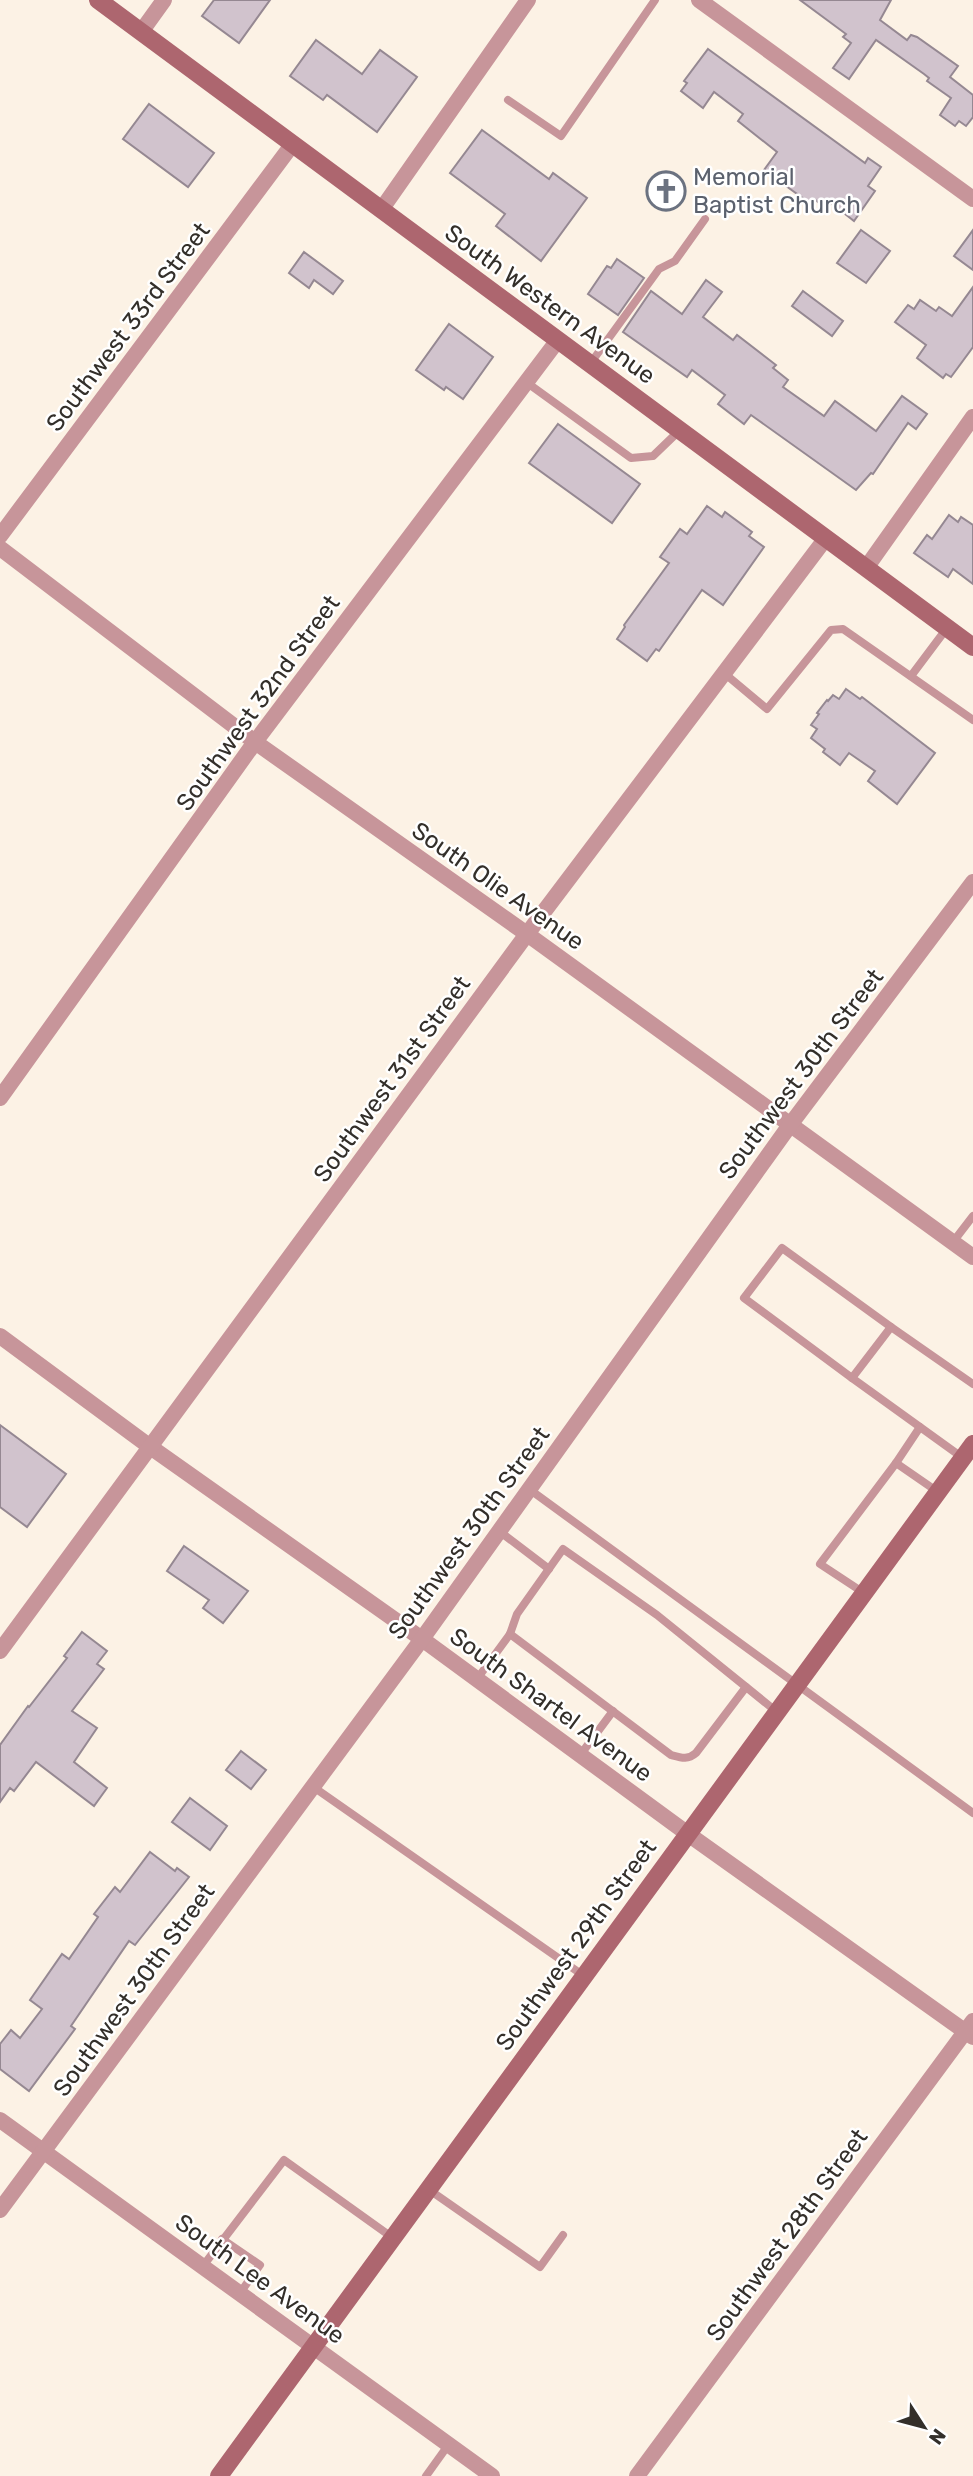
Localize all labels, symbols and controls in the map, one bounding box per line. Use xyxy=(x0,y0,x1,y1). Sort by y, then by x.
place label: Memorial Baptist Church xyxy=(693,163,861,219)
church icon: Memorial Baptist Church xyxy=(645,170,687,212)
street label: Southwest 33rd Street xyxy=(40,217,216,437)
street label: South Western Avenue xyxy=(439,218,661,390)
street label: Southwest 32nd Street xyxy=(170,590,346,816)
street label: South Olie Avenue xyxy=(407,816,589,956)
street label: Southwest 30th Street xyxy=(713,963,889,1185)
street label: Southwest 31st Street xyxy=(308,970,476,1188)
street label: Southwest 30th Street xyxy=(383,1421,555,1645)
street label: South Shartel Avenue xyxy=(445,1622,657,1788)
street label: Southwest 29th Street xyxy=(490,1834,662,2056)
street label: Southwest 30th Street xyxy=(48,1878,220,2102)
street label: Southwest 28th Street xyxy=(701,2123,873,2347)
street label: South Lee Avenue xyxy=(170,2208,350,2350)
north arrow xyxy=(889,2392,959,2462)
text: N xyxy=(924,2424,951,2449)

